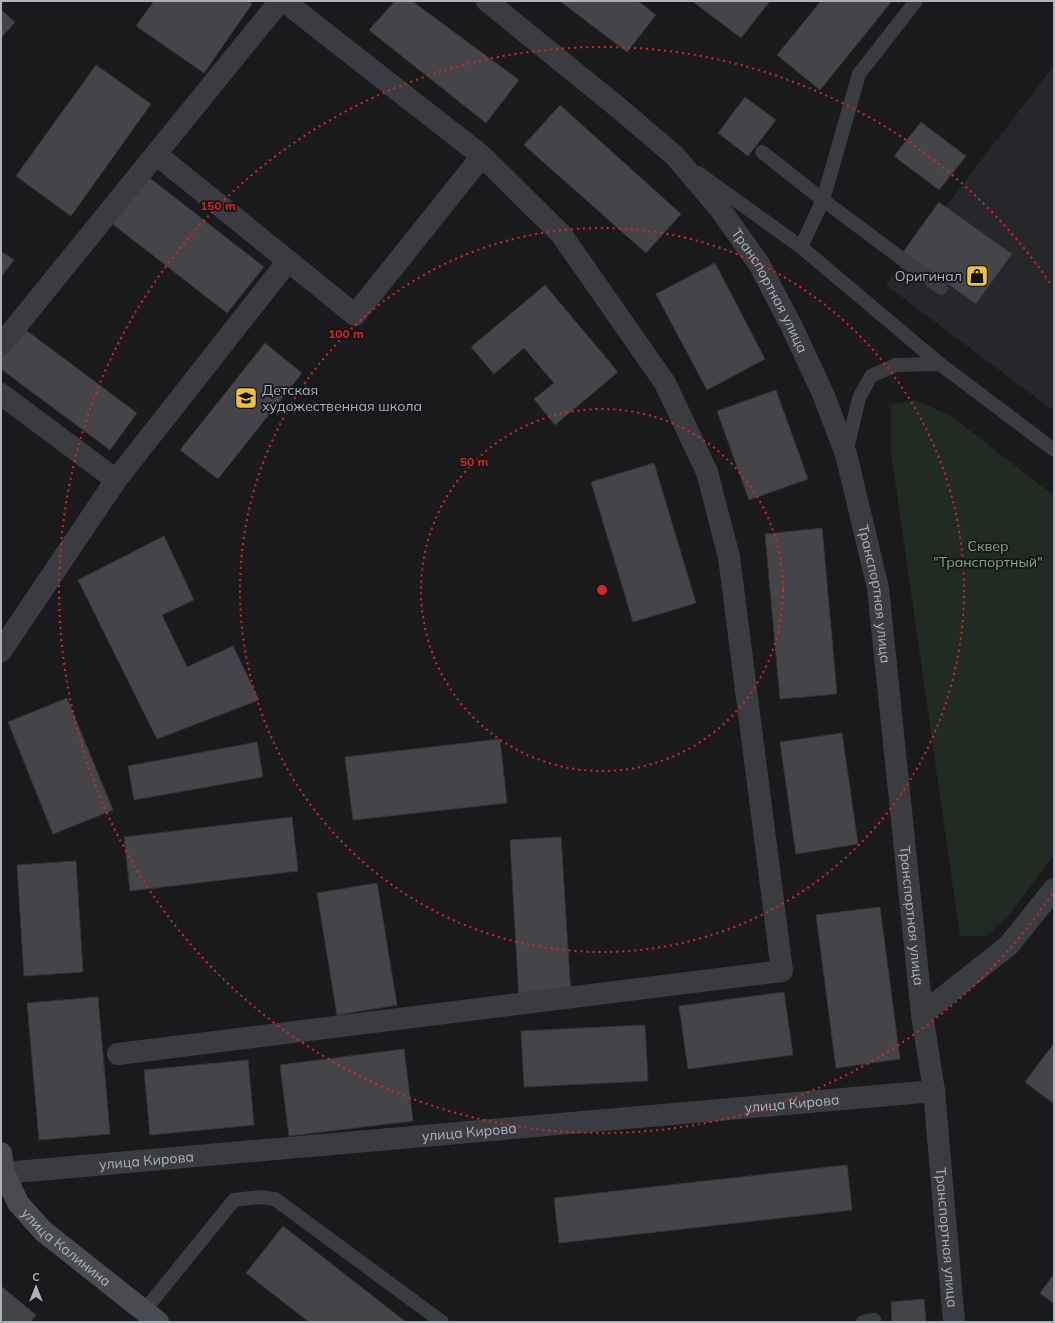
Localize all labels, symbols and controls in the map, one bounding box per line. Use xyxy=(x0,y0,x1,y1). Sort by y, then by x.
text: 150 m xyxy=(200,198,236,213)
street label: Транспортная улица xyxy=(727,225,812,356)
shop icon: Оригинал xyxy=(964,263,990,289)
place label: Оригинал xyxy=(895,267,962,285)
text: 100 m xyxy=(328,326,364,341)
place label: Детская художественная школа xyxy=(262,381,422,415)
school or university icon: Детская художественная школа xyxy=(233,385,259,411)
text: 50 m xyxy=(460,454,488,469)
street label: Транспортная улица xyxy=(854,523,895,664)
park label: Сквер "Транспортный" xyxy=(933,537,1043,571)
centre of rings xyxy=(595,583,609,597)
street label: Транспортная улица xyxy=(896,845,928,986)
street label: улица Кирова xyxy=(744,1090,840,1117)
street label: улица Кирова xyxy=(421,1119,517,1145)
street label: улица Кирова xyxy=(98,1147,195,1174)
street label: Транспортная улица xyxy=(932,1167,962,1308)
street label: улица Калинина xyxy=(18,1204,115,1290)
north arrow xyxy=(16,1267,56,1307)
text: С xyxy=(32,1270,40,1284)

